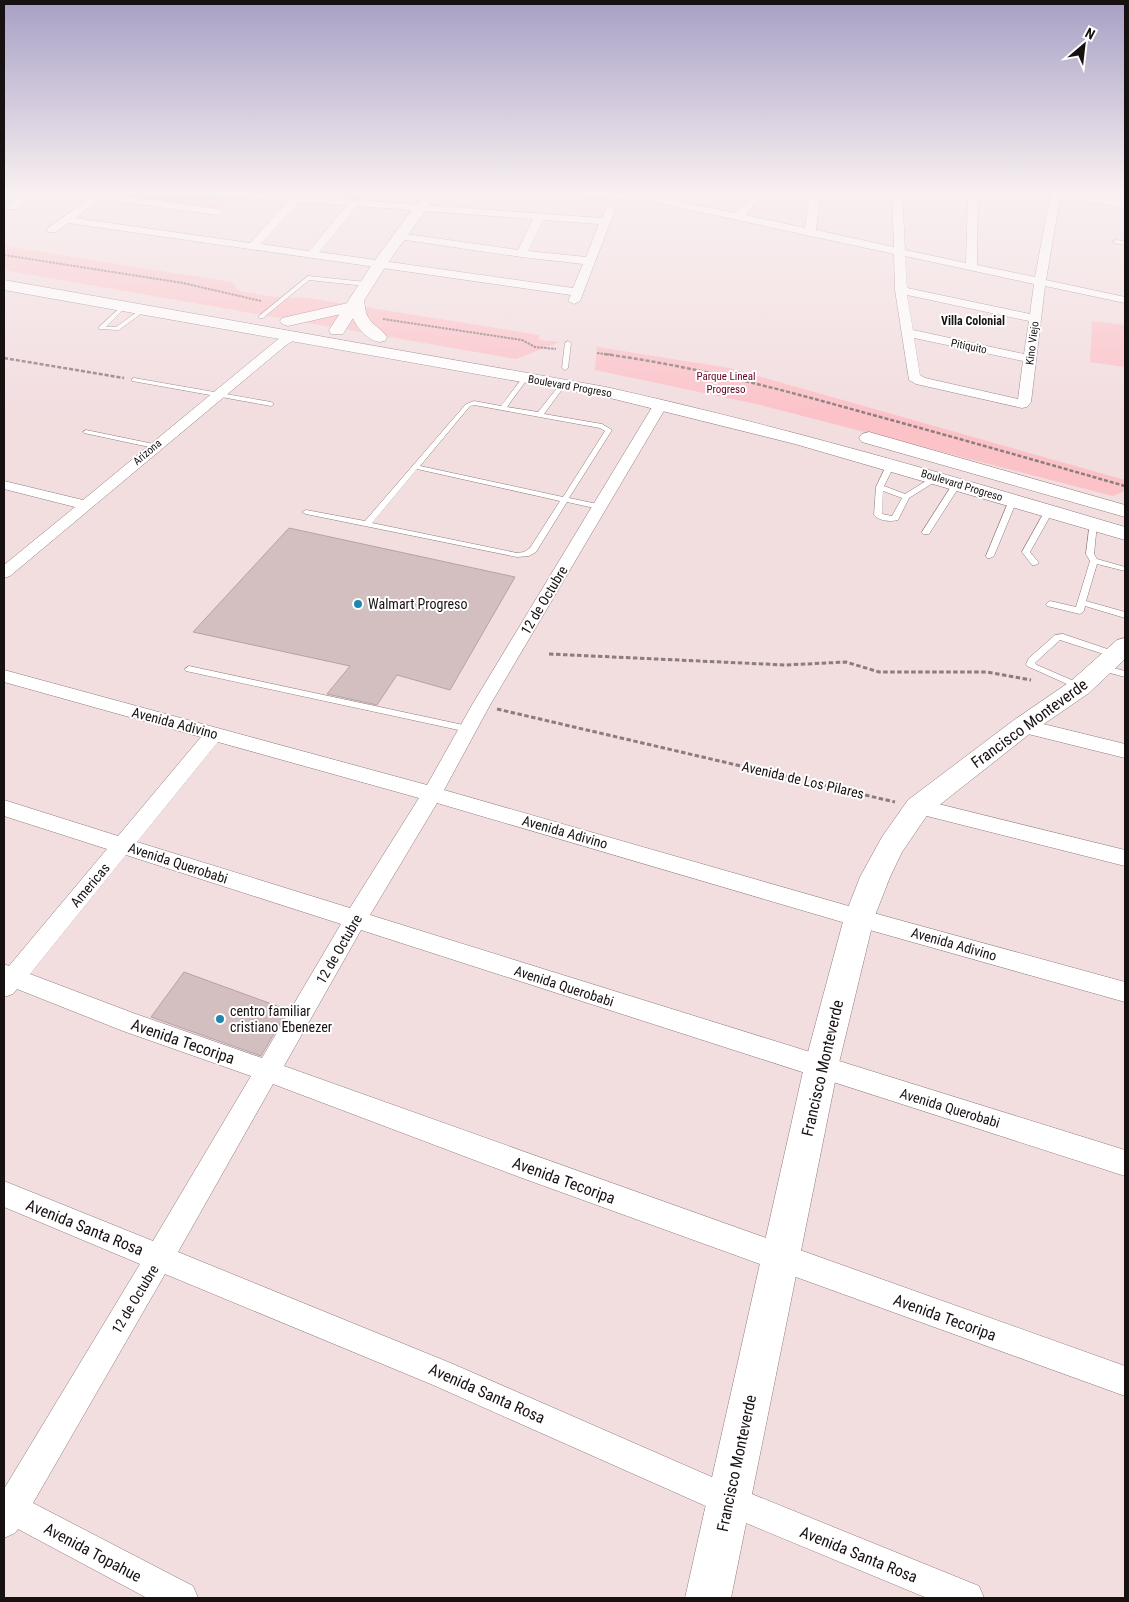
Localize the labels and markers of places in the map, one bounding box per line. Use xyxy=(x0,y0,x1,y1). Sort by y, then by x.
place label: Walmart Progreso xyxy=(368,596,468,612)
marker: Walmart Progreso xyxy=(352,598,364,610)
place label: centro familiar cristiano Ebenezer xyxy=(230,1003,332,1035)
marker: centro familiar cristiano Ebenezer xyxy=(214,1013,226,1025)

